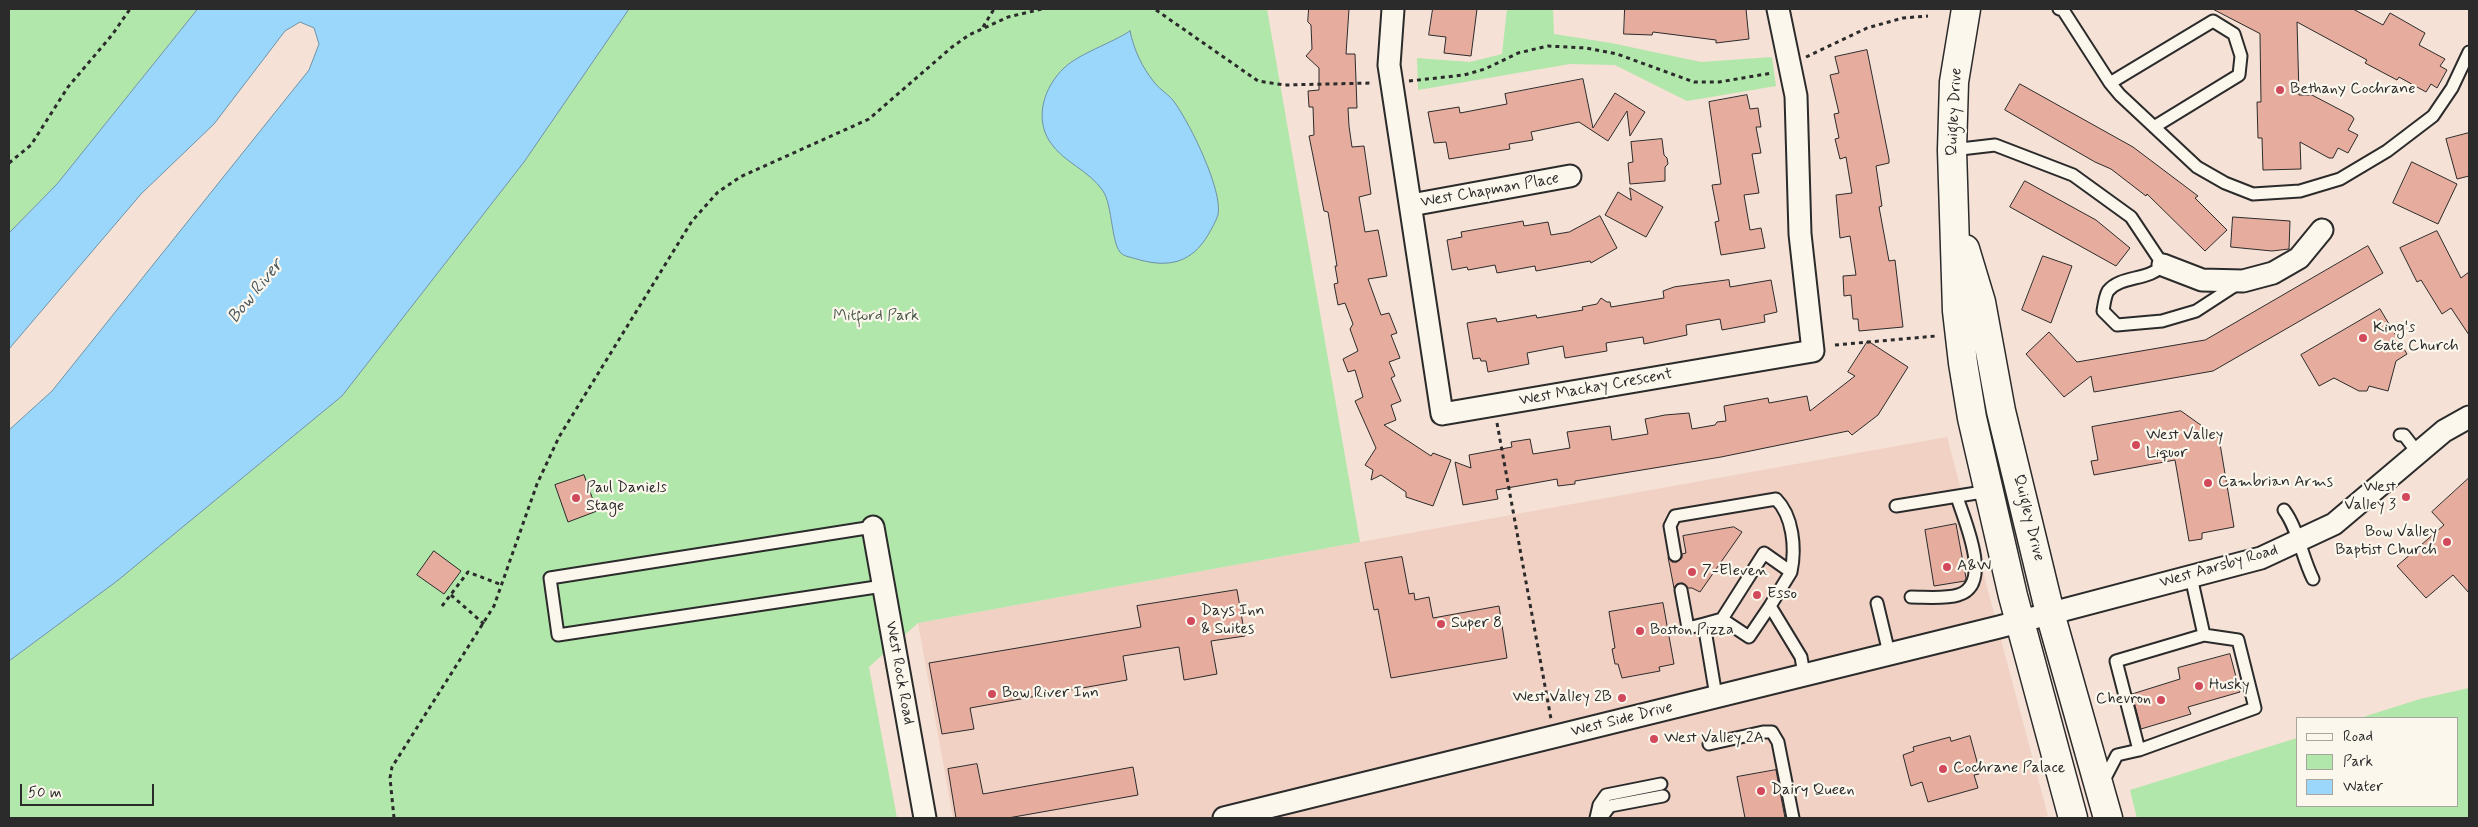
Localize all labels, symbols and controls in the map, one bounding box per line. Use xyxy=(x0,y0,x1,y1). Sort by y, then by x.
street label: Quigley Drive xyxy=(1943,67,1967,157)
place label: Bethany Cochrane xyxy=(2290,80,2415,100)
marker: Bethany Cochrane xyxy=(2274,84,2286,96)
street label: West Chapman Place xyxy=(1419,169,1561,213)
water label: Bow River xyxy=(224,256,288,328)
park label: Mitford Park xyxy=(833,307,919,327)
place label: King's Gate Church xyxy=(2373,319,2459,357)
marker: King's Gate Church xyxy=(2357,332,2369,344)
street label: West Mackay Crescent xyxy=(1518,365,1674,411)
place label: West Valley Liquor xyxy=(2146,426,2223,464)
marker: West Valley Liquor xyxy=(2130,439,2142,451)
street label: Quigley Drive xyxy=(2008,473,2048,563)
place label: Cambrian Arms xyxy=(2218,473,2333,493)
marker: Cambrian Arms xyxy=(2202,477,2214,489)
place label: West Valley 3 xyxy=(2344,478,2396,516)
place label: Paul Daniels Stage xyxy=(586,479,667,517)
marker: West Valley 3 xyxy=(2400,491,2412,503)
marker: Paul Daniels Stage xyxy=(570,492,582,504)
place label: Bow Valley Baptist Church xyxy=(2335,523,2437,561)
marker: Bow Valley Baptist Church xyxy=(2441,536,2453,548)
street label: West Aarsby Road xyxy=(2158,541,2280,593)
place label: A&W xyxy=(1957,557,1991,577)
marker: A&W xyxy=(1941,561,1953,573)
place label: 7-Eleven xyxy=(1702,562,1768,582)
marker: 7-Eleven xyxy=(1686,566,1698,578)
place label: Esso xyxy=(1767,585,1797,605)
marker: Esso xyxy=(1751,589,1763,601)
place label: Days Inn & Suites xyxy=(1201,602,1265,640)
place label: Super 8 xyxy=(1451,614,1502,634)
marker: Days Inn & Suites xyxy=(1185,615,1197,627)
marker: Super 8 xyxy=(1435,618,1447,630)
street label: West Rock Road xyxy=(880,620,918,726)
place label: Boston Pizza xyxy=(1650,621,1734,641)
marker: Boston Pizza xyxy=(1634,625,1646,637)
place label: Husky xyxy=(2209,676,2250,696)
marker: Husky xyxy=(2193,680,2205,692)
place label: Bow River Inn xyxy=(1002,684,1099,704)
marker: Bow River Inn xyxy=(986,688,998,700)
place label: West Valley 2B xyxy=(1512,688,1612,708)
place label: Chevron xyxy=(2096,690,2151,710)
marker: West Valley 2B xyxy=(1616,692,1628,704)
marker: Chevron xyxy=(2155,694,2167,706)
street label: West Side Drive xyxy=(1569,698,1675,742)
legend xyxy=(2296,717,2458,807)
text: Road xyxy=(2343,727,2373,747)
place label: West Valley 2A xyxy=(1664,729,1764,749)
marker: West Valley 2A xyxy=(1648,733,1660,745)
text: Park xyxy=(2343,752,2373,772)
place label: Cochrane Palace xyxy=(1953,759,2065,779)
marker: Cochrane Palace xyxy=(1937,763,1949,775)
scale bar xyxy=(22,774,156,806)
text: Water xyxy=(2343,777,2383,797)
place label: Dairy Queen xyxy=(1771,781,1855,801)
text: 50 m xyxy=(28,783,62,803)
marker: Dairy Queen xyxy=(1755,785,1767,797)

